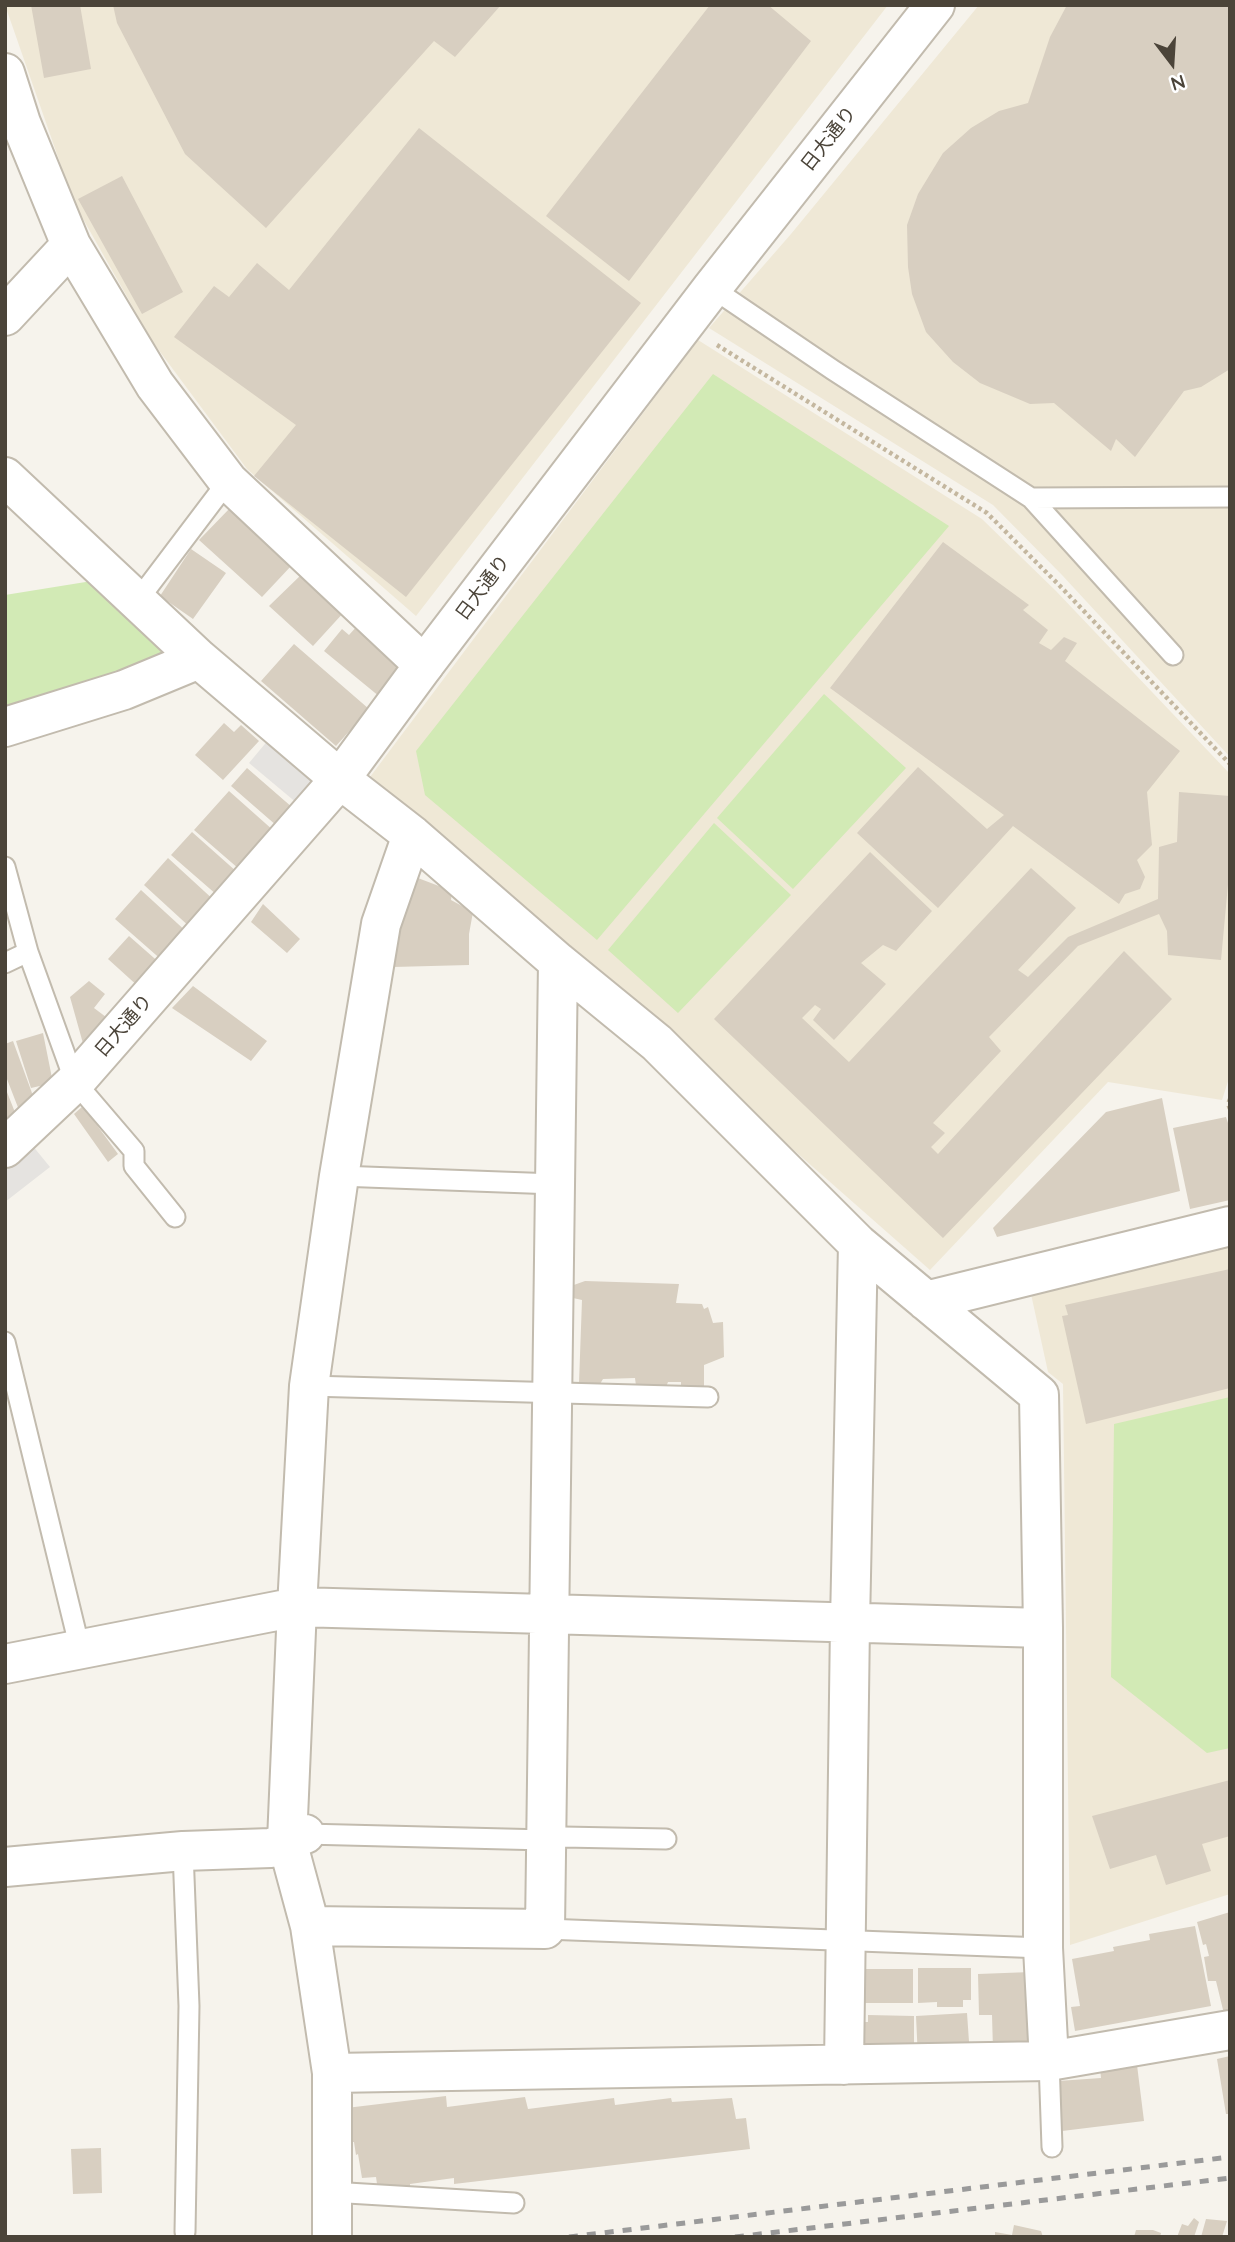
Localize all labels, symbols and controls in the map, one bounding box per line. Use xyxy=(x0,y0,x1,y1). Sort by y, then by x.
north arrow xyxy=(1137,28,1207,98)
text: N xyxy=(1168,70,1188,97)
street label: 日大通り xyxy=(797,102,861,176)
street label: 日大通り xyxy=(451,551,515,625)
street label: 日大通り xyxy=(90,990,158,1062)

